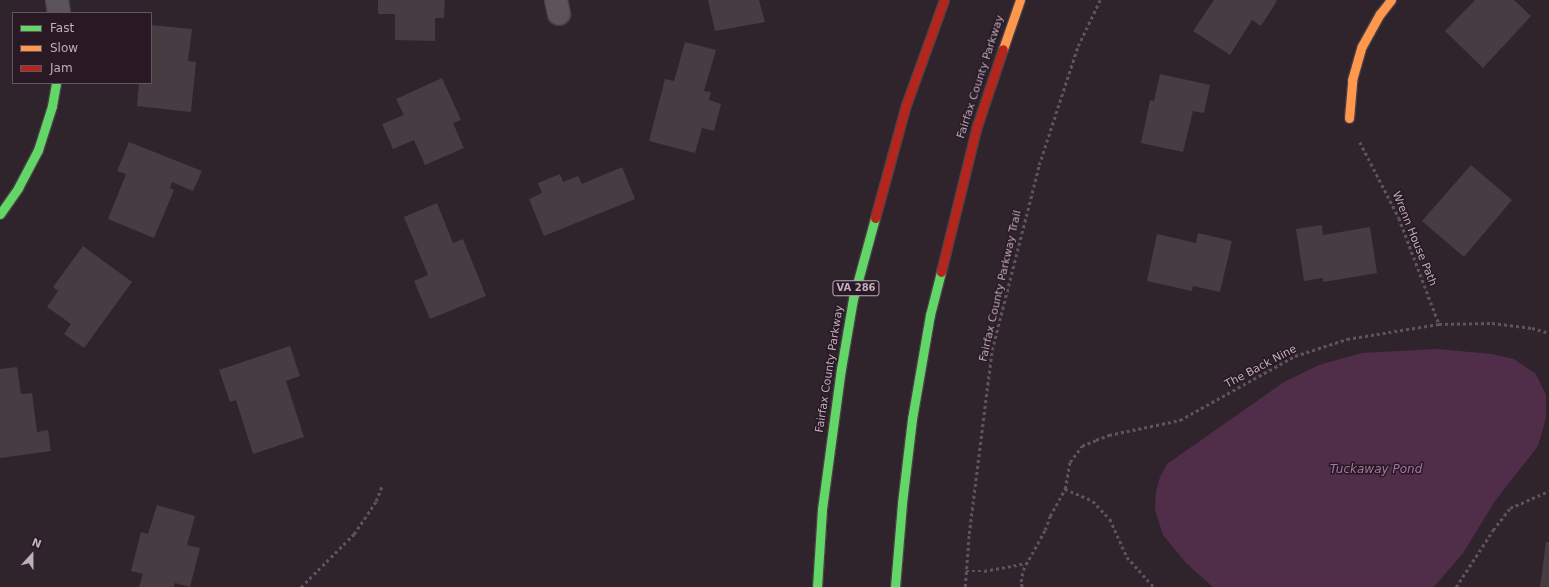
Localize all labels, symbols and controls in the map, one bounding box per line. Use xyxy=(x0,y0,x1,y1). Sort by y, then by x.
legend xyxy=(12,12,152,84)
street label: Fairfax County Parkway xyxy=(955,14,1007,140)
text: Fast xyxy=(50,21,74,35)
text: Slow xyxy=(50,41,78,55)
text: Jam xyxy=(50,61,73,75)
street label: Wrenn House Path xyxy=(1389,190,1439,288)
street label: Fairfax County Parkway Trail xyxy=(977,209,1025,363)
road number: VA 286 xyxy=(832,280,880,296)
street label: Fairfax County Parkway xyxy=(813,304,847,434)
street label: The Back Nine xyxy=(1223,343,1299,391)
water label: Tuckaway Pond xyxy=(1330,463,1422,477)
north arrow xyxy=(12,535,52,575)
text: N xyxy=(30,536,43,551)

